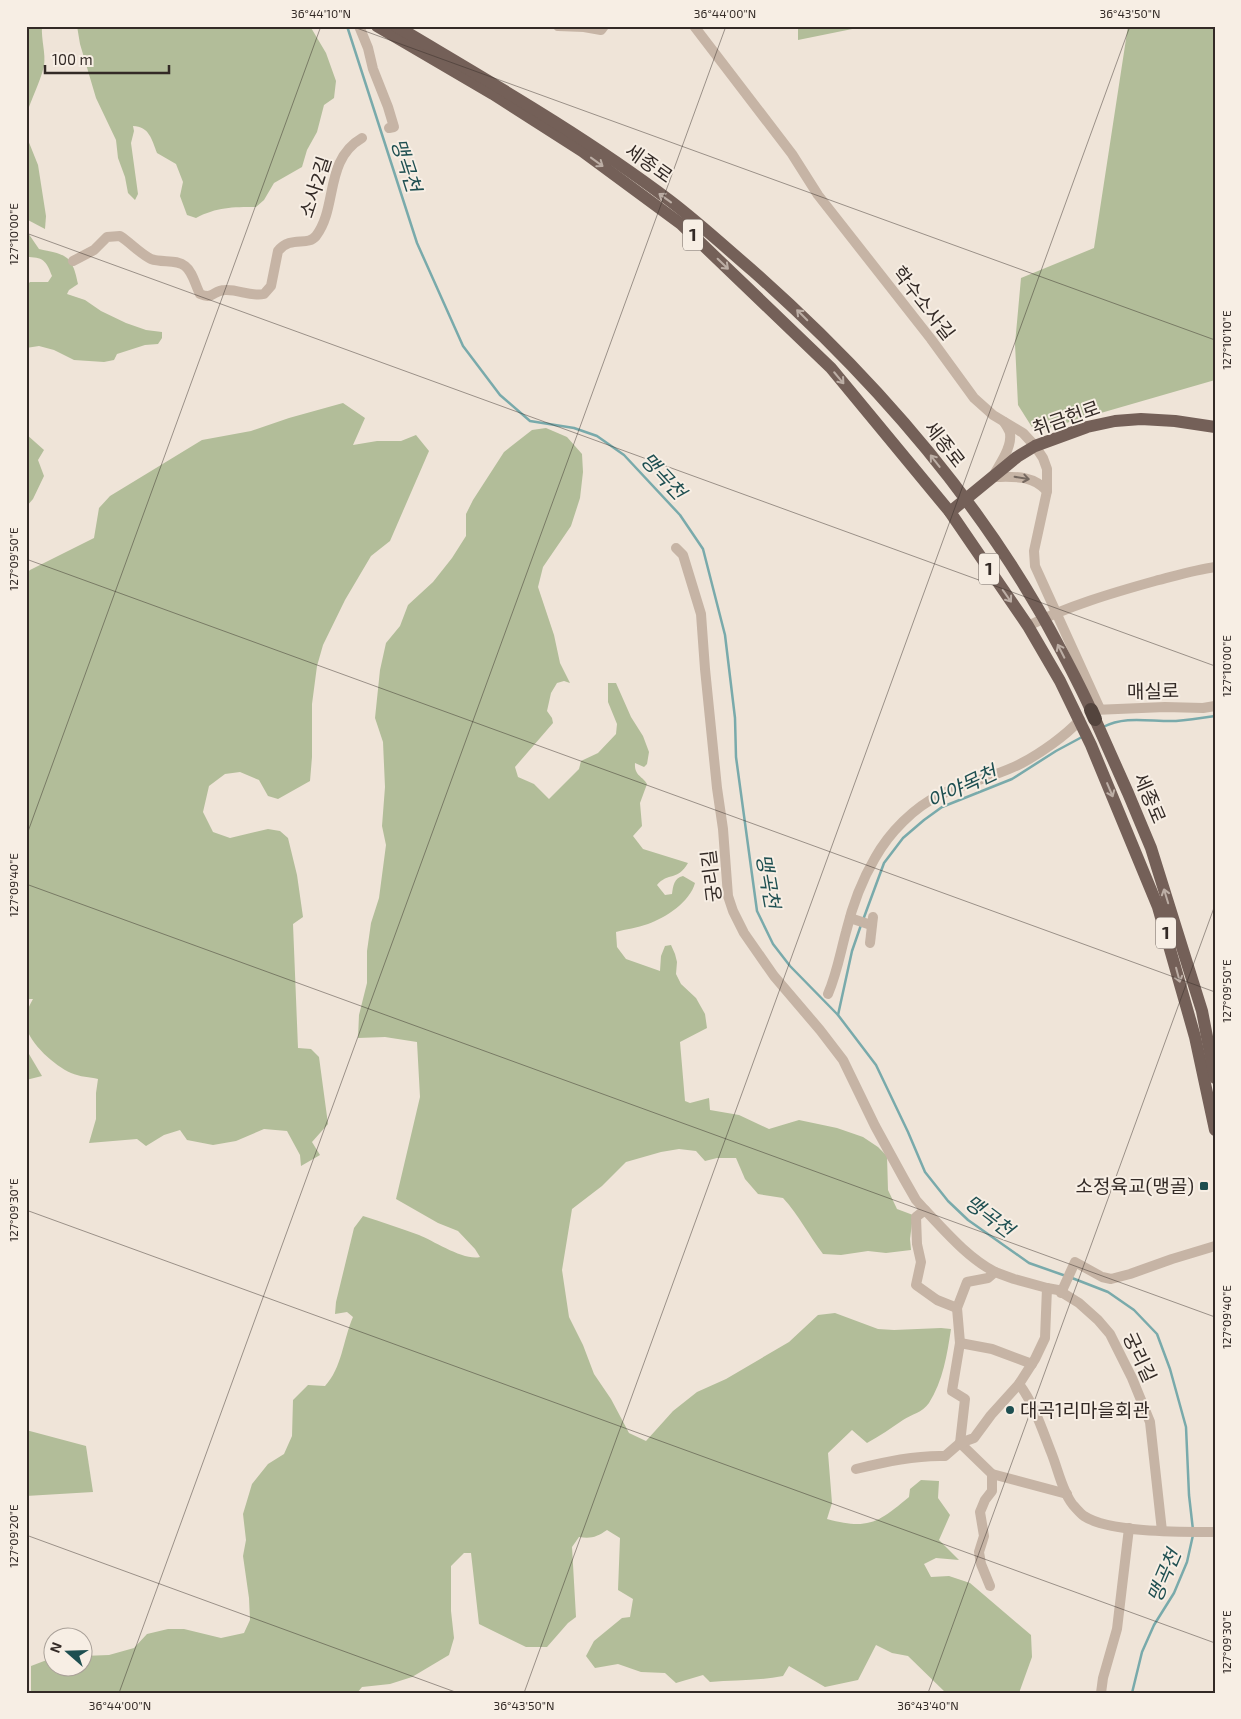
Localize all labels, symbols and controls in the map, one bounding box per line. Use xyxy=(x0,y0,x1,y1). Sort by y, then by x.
text: 36°44'10"N xyxy=(291,6,351,20)
text: 36°44'00"N xyxy=(694,6,756,20)
text: 36°43'50"N xyxy=(1100,6,1160,20)
scale bar xyxy=(45,42,169,74)
text: 100 m xyxy=(52,50,93,68)
water label: 맹곡천 xyxy=(387,135,428,197)
street label: 세종로 xyxy=(621,138,677,187)
street label: 소사2길 xyxy=(294,153,335,220)
one-way arrow xyxy=(590,157,604,167)
one-way arrow xyxy=(658,193,672,203)
text: 127°10'00"E xyxy=(6,203,20,265)
road number: 1 xyxy=(683,220,703,250)
one-way arrow xyxy=(717,258,729,270)
street label: 학수소사길 xyxy=(888,261,960,344)
one-way arrow xyxy=(796,309,808,321)
text: 127°10'10"E xyxy=(1219,310,1233,370)
one-way arrow xyxy=(833,371,844,384)
street label: 취금헌로 xyxy=(1029,395,1103,440)
street label: 세종로 xyxy=(920,416,971,471)
water label: 맹곡천 xyxy=(636,447,693,506)
one-way arrow xyxy=(929,455,940,468)
one-way arrow xyxy=(1013,473,1029,483)
text: 127°09'50"E xyxy=(6,527,20,591)
road number: 1 xyxy=(979,554,999,584)
one-way arrow xyxy=(1002,589,1012,603)
text: 127°10'00"E xyxy=(1219,635,1233,697)
one-way arrow xyxy=(1056,644,1065,659)
street label: 매실로 xyxy=(1127,679,1179,702)
water label: 아야목천 xyxy=(923,759,1002,813)
street label: 세종로 xyxy=(1130,769,1171,826)
one-way arrow xyxy=(1105,782,1115,797)
street label: 궁리길 xyxy=(696,849,725,903)
water label: 맹곡천 xyxy=(752,852,786,913)
text: 127°09'40"E xyxy=(6,853,20,917)
one-way arrow xyxy=(1160,888,1170,904)
road number: 1 xyxy=(1156,918,1176,948)
text: 127°09'50"E xyxy=(1219,959,1233,1023)
one-way arrow xyxy=(1174,967,1184,983)
place label: 소정육교(맹골) xyxy=(1075,1174,1194,1197)
text: 127°09'30"E xyxy=(6,1178,20,1242)
marker: 소정육교(맹골) xyxy=(1198,1180,1210,1192)
water label: 맹곡천 xyxy=(960,1189,1021,1243)
text: 127°09'40"E xyxy=(1219,1285,1233,1349)
street label: 궁리길 xyxy=(1119,1328,1162,1385)
place label: 대곡1리마을회관 xyxy=(1020,1398,1150,1421)
marker: 대곡1리마을회관 xyxy=(1004,1404,1016,1416)
text: 127°09'20"E xyxy=(6,1504,20,1568)
water label: 맹곡천 xyxy=(1141,1543,1186,1606)
text: 127°09'30"E xyxy=(1219,1610,1233,1674)
north arrow xyxy=(42,1626,92,1676)
text: N xyxy=(46,1640,65,1655)
text: 36°44'00"N xyxy=(89,1698,151,1712)
text: 36°43'50"N xyxy=(494,1698,554,1712)
text: 36°43'40"N xyxy=(897,1698,959,1712)

